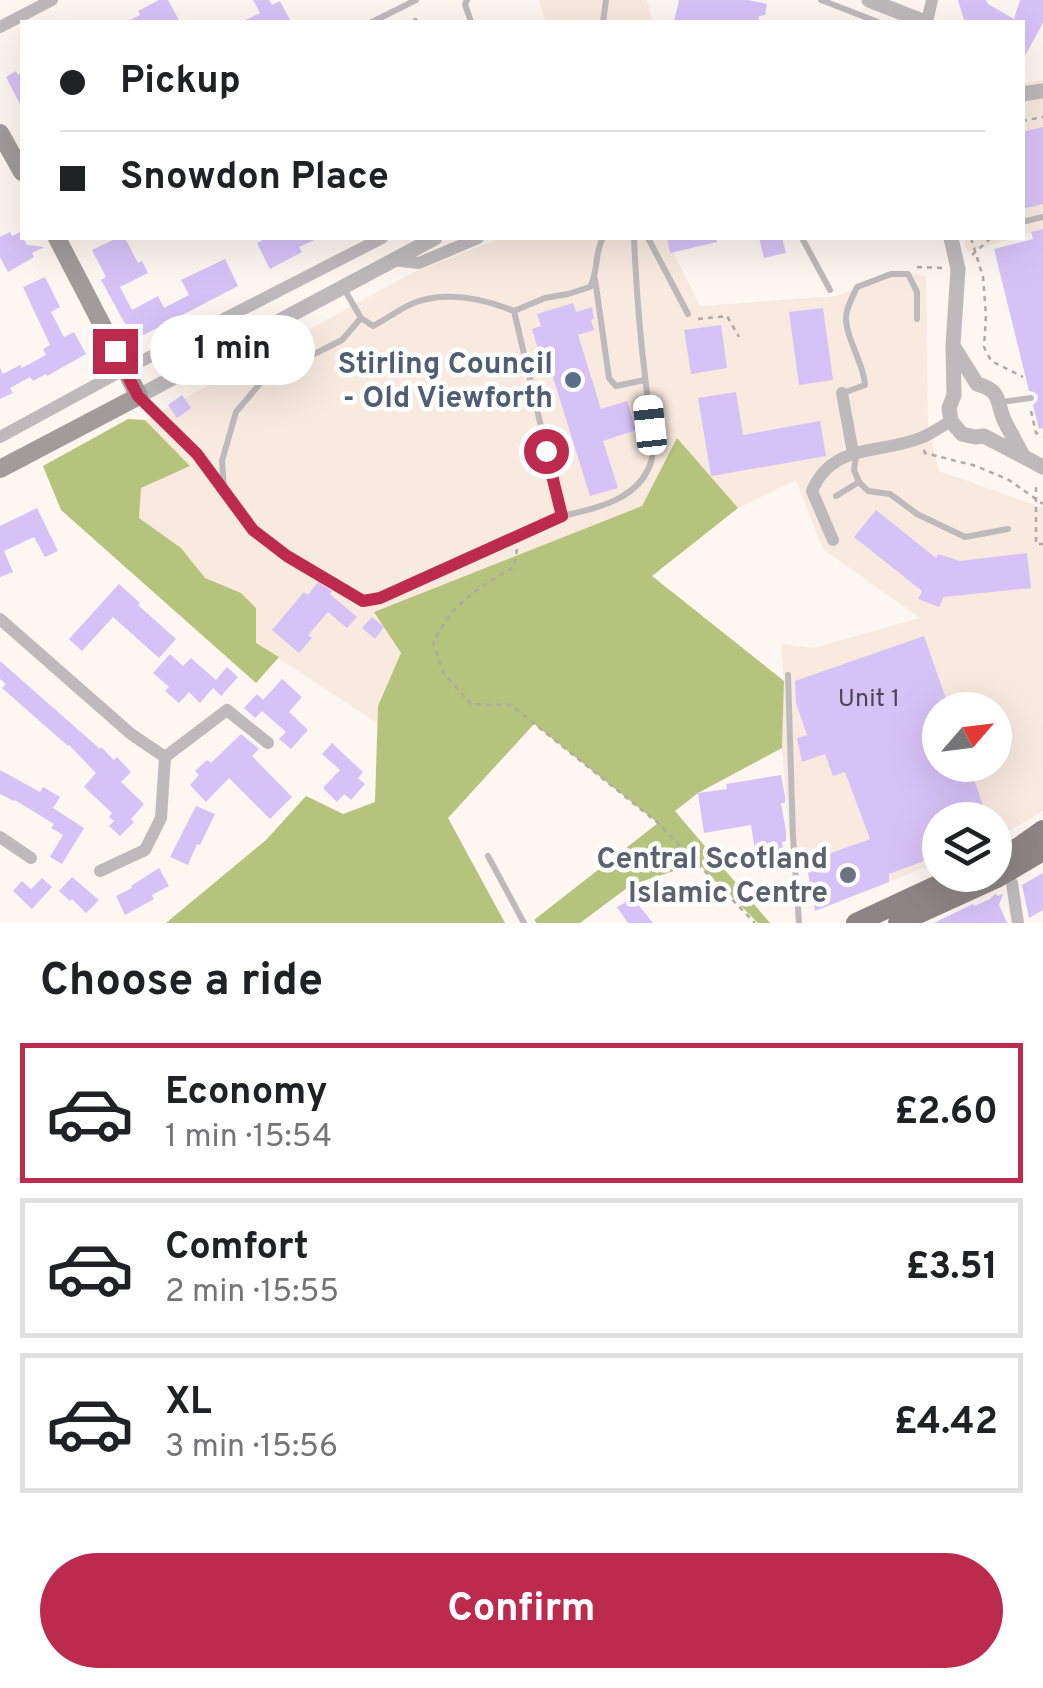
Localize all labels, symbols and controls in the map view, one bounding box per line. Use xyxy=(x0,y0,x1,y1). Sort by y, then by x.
text: Pickup xyxy=(120,58,241,107)
text: Snowdon Place xyxy=(120,154,389,203)
callout: 1 min xyxy=(150,316,315,386)
route end xyxy=(93,329,138,374)
text: 1 min xyxy=(194,330,271,370)
place label: Stirling Council - Old Viewforth xyxy=(338,347,553,418)
marker: Stirling Council - Old Viewforth xyxy=(562,369,584,391)
car xyxy=(632,394,668,456)
route start xyxy=(524,429,569,474)
house number: Unit 1 xyxy=(838,684,900,716)
north arrow xyxy=(922,692,1012,782)
map controls xyxy=(922,692,1012,892)
button: layers xyxy=(922,802,1012,892)
place label: Central Scotland Islamic Centre xyxy=(596,842,828,913)
marker: Central Scotland Islamic Centre xyxy=(837,864,859,886)
text: Choose a ride xyxy=(40,954,323,1011)
icon: car xyxy=(45,1068,135,1158)
text: Economy xyxy=(165,1069,327,1118)
text: £2.60 xyxy=(894,1089,998,1138)
text: 1 min · 15:54 xyxy=(165,1118,332,1158)
icon: car xyxy=(45,1223,135,1313)
text: Comfort xyxy=(165,1224,309,1273)
text: £3.51 xyxy=(906,1244,998,1293)
text: 2 min · 15:55 xyxy=(165,1273,339,1313)
icon: car xyxy=(45,1378,135,1468)
text: XL xyxy=(165,1379,212,1428)
text: £4.42 xyxy=(894,1399,998,1448)
text: 3 min · 15:56 xyxy=(165,1428,338,1468)
button: Confirm xyxy=(40,1553,1003,1668)

